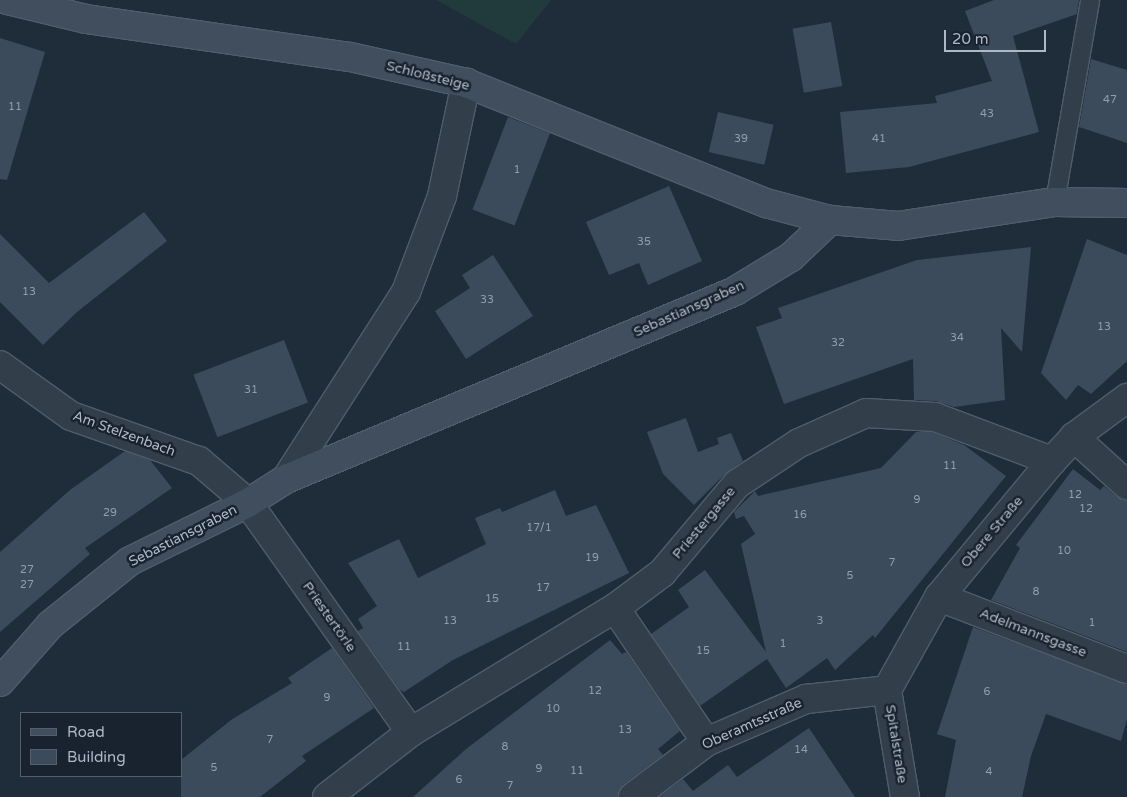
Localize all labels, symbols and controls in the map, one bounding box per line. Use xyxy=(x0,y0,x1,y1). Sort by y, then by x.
scale bar xyxy=(947,20,1050,52)
text: 20 m xyxy=(952,30,989,48)
street label: Schloßsteige xyxy=(385,58,471,94)
house number: 47 xyxy=(1103,93,1117,107)
house number: 11 xyxy=(8,100,22,114)
house number: 43 xyxy=(980,107,994,121)
house number: 39 xyxy=(734,132,748,146)
house number: 41 xyxy=(872,132,886,146)
house number: 1 xyxy=(514,163,520,177)
house number: 35 xyxy=(637,235,651,249)
street label: Sebastiansgraben xyxy=(631,277,747,341)
house number: 13 xyxy=(22,285,36,299)
house number: 33 xyxy=(480,293,494,307)
house number: 13 xyxy=(1097,320,1111,334)
house number: 34 xyxy=(950,331,964,345)
house number: 32 xyxy=(831,336,845,350)
house number: 31 xyxy=(244,383,258,397)
street label: Am Stelzenbach xyxy=(70,408,178,460)
house number: 11 xyxy=(943,459,957,473)
street label: Priestergasse xyxy=(669,483,739,563)
house number: 12 xyxy=(1068,488,1082,502)
house number: 9 xyxy=(914,493,920,507)
street label: Obere Straße xyxy=(957,493,1027,571)
street label: Sebastiansgraben xyxy=(126,501,240,571)
house number: 12 xyxy=(1079,502,1093,516)
house number: 29 xyxy=(103,506,117,520)
house number: 16 xyxy=(793,508,807,522)
house number: 17/1 xyxy=(526,521,552,535)
house number: 10 xyxy=(1057,544,1071,558)
house number: 19 xyxy=(585,551,599,565)
house number: 7 xyxy=(889,556,895,570)
house number: 27 xyxy=(20,563,34,577)
house number: 5 xyxy=(847,569,853,583)
house number: 27 xyxy=(20,578,34,592)
street label: Priestertörle xyxy=(299,579,359,655)
house number: 17 xyxy=(536,581,550,595)
house number: 8 xyxy=(1033,585,1039,599)
house number: 15 xyxy=(485,592,499,606)
street label: Adelmannsgasse xyxy=(977,605,1089,661)
house number: 13 xyxy=(443,614,457,628)
house number: 3 xyxy=(817,614,823,628)
house number: 1 xyxy=(1089,616,1095,630)
house number: 1 xyxy=(780,637,786,651)
house number: 11 xyxy=(397,640,411,654)
house number: 15 xyxy=(696,644,710,658)
house number: 12 xyxy=(588,684,602,698)
house number: 6 xyxy=(984,685,990,699)
house number: 9 xyxy=(324,691,330,705)
street label: Oberamtsstraße xyxy=(699,694,805,754)
house number: 10 xyxy=(546,702,560,716)
street label: Spitalstraße xyxy=(882,704,910,784)
legend xyxy=(20,712,182,777)
text: Road xyxy=(67,723,105,741)
house number: 13 xyxy=(618,723,632,737)
house number: 7 xyxy=(267,733,273,747)
house number: 8 xyxy=(502,740,508,754)
house number: 14 xyxy=(794,743,808,757)
text: Building xyxy=(67,748,126,766)
house number: 5 xyxy=(211,761,217,775)
house number: 9 xyxy=(536,762,542,776)
house number: 11 xyxy=(570,764,584,778)
house number: 4 xyxy=(986,765,992,779)
house number: 6 xyxy=(456,773,462,787)
house number: 7 xyxy=(507,779,513,793)

